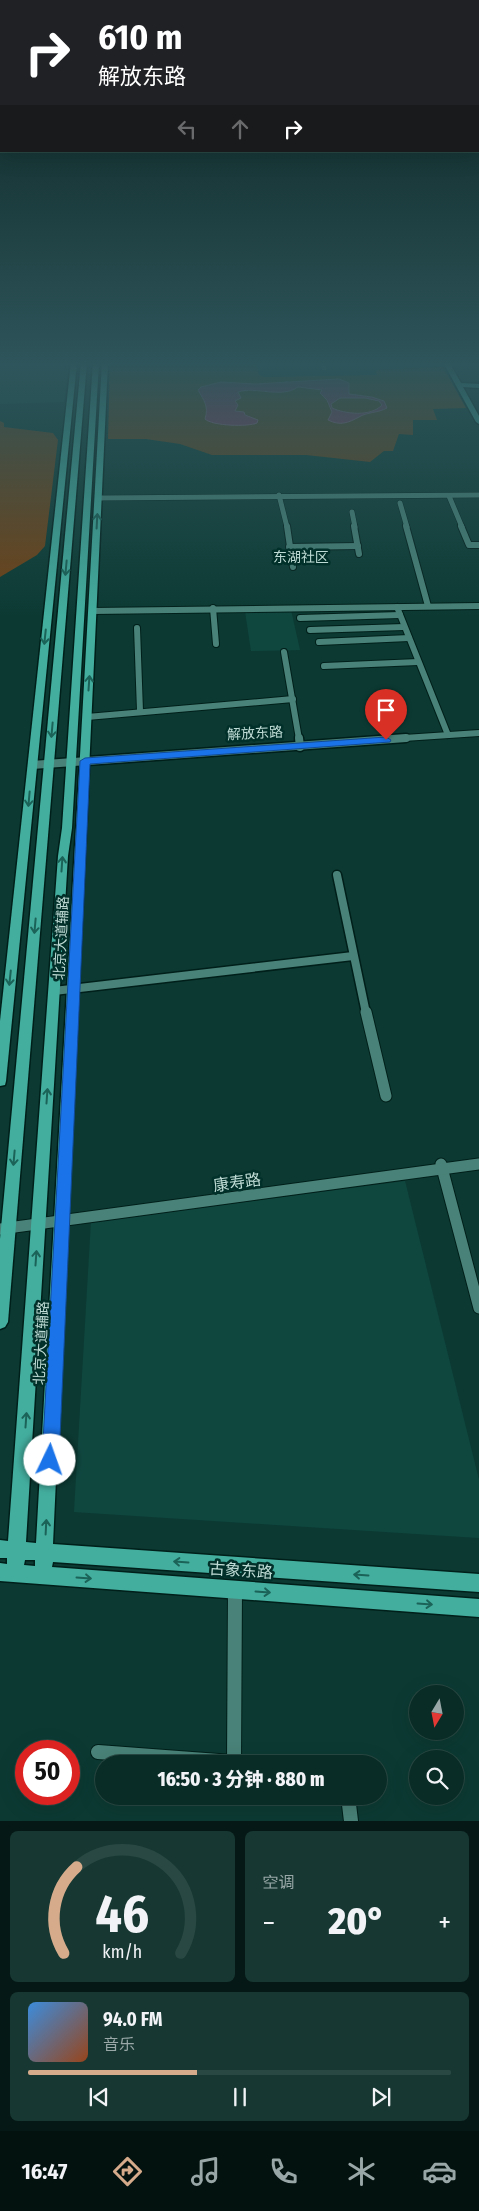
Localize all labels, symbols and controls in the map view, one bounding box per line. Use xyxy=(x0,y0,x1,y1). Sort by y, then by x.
text: 610 m xyxy=(98,16,182,58)
icon: right xyxy=(15,20,80,85)
text: 解放东路 xyxy=(98,63,186,90)
icon: left xyxy=(173,115,201,143)
icon: ahead xyxy=(226,115,254,143)
icon: right xyxy=(279,115,307,143)
one-way arrow xyxy=(93,513,102,529)
district label: 东湖社区 xyxy=(273,549,329,566)
one-way arrow xyxy=(61,559,70,575)
one-way arrow xyxy=(40,629,50,645)
one-way arrow xyxy=(84,675,93,691)
pin xyxy=(365,689,407,740)
icon: arrive xyxy=(372,696,400,724)
one-way arrow xyxy=(47,721,56,737)
street label: 解放东路 xyxy=(227,724,283,743)
one-way arrow xyxy=(24,790,34,806)
one-way arrow xyxy=(58,856,67,872)
street label: 北京大道辅路 xyxy=(51,896,72,980)
one-way arrow xyxy=(30,918,39,934)
one-way arrow xyxy=(5,969,15,985)
one-way arrow xyxy=(42,1088,52,1104)
one-way arrow xyxy=(9,1150,19,1166)
street label: 康寿路 xyxy=(212,1170,262,1195)
one-way arrow xyxy=(31,1250,40,1266)
street label: 北京大道辅路 xyxy=(31,1301,52,1385)
one-way arrow xyxy=(21,1412,30,1428)
position arrow xyxy=(23,1433,75,1485)
one-way arrow xyxy=(42,1519,51,1535)
one-way arrow xyxy=(173,1557,189,1566)
street label: 古象东路 xyxy=(208,1559,274,1582)
one-way arrow xyxy=(353,1570,369,1579)
one-way arrow xyxy=(75,1574,91,1583)
one-way arrow xyxy=(255,1587,271,1597)
one-way arrow xyxy=(417,1600,433,1609)
north arrow xyxy=(409,1685,464,1740)
map controls xyxy=(409,1685,464,1805)
speed limit sign: 50 xyxy=(15,1740,80,1805)
button: search xyxy=(409,1750,464,1805)
text: 16:50 · 3 分钟 · 880 m xyxy=(157,1768,325,1791)
text: 空调 xyxy=(263,1873,295,1892)
text: 46 xyxy=(95,1883,149,1946)
text: 20° xyxy=(328,1898,385,1944)
text: − xyxy=(263,1906,275,1939)
text: + xyxy=(438,1906,451,1939)
text: km/h xyxy=(102,1941,142,1963)
text: 94.0 FM xyxy=(103,2008,162,2031)
text: 音乐 xyxy=(103,2035,135,2054)
icon: previous xyxy=(85,2083,113,2111)
icon: pause xyxy=(226,2083,254,2111)
icon: next xyxy=(367,2083,395,2111)
icon: directions xyxy=(110,2154,145,2189)
icon: music xyxy=(188,2154,223,2189)
icon: phone xyxy=(266,2154,301,2189)
icon: climate xyxy=(344,2154,379,2189)
icon: car xyxy=(422,2154,457,2189)
text: 16:47 xyxy=(22,2158,67,2185)

